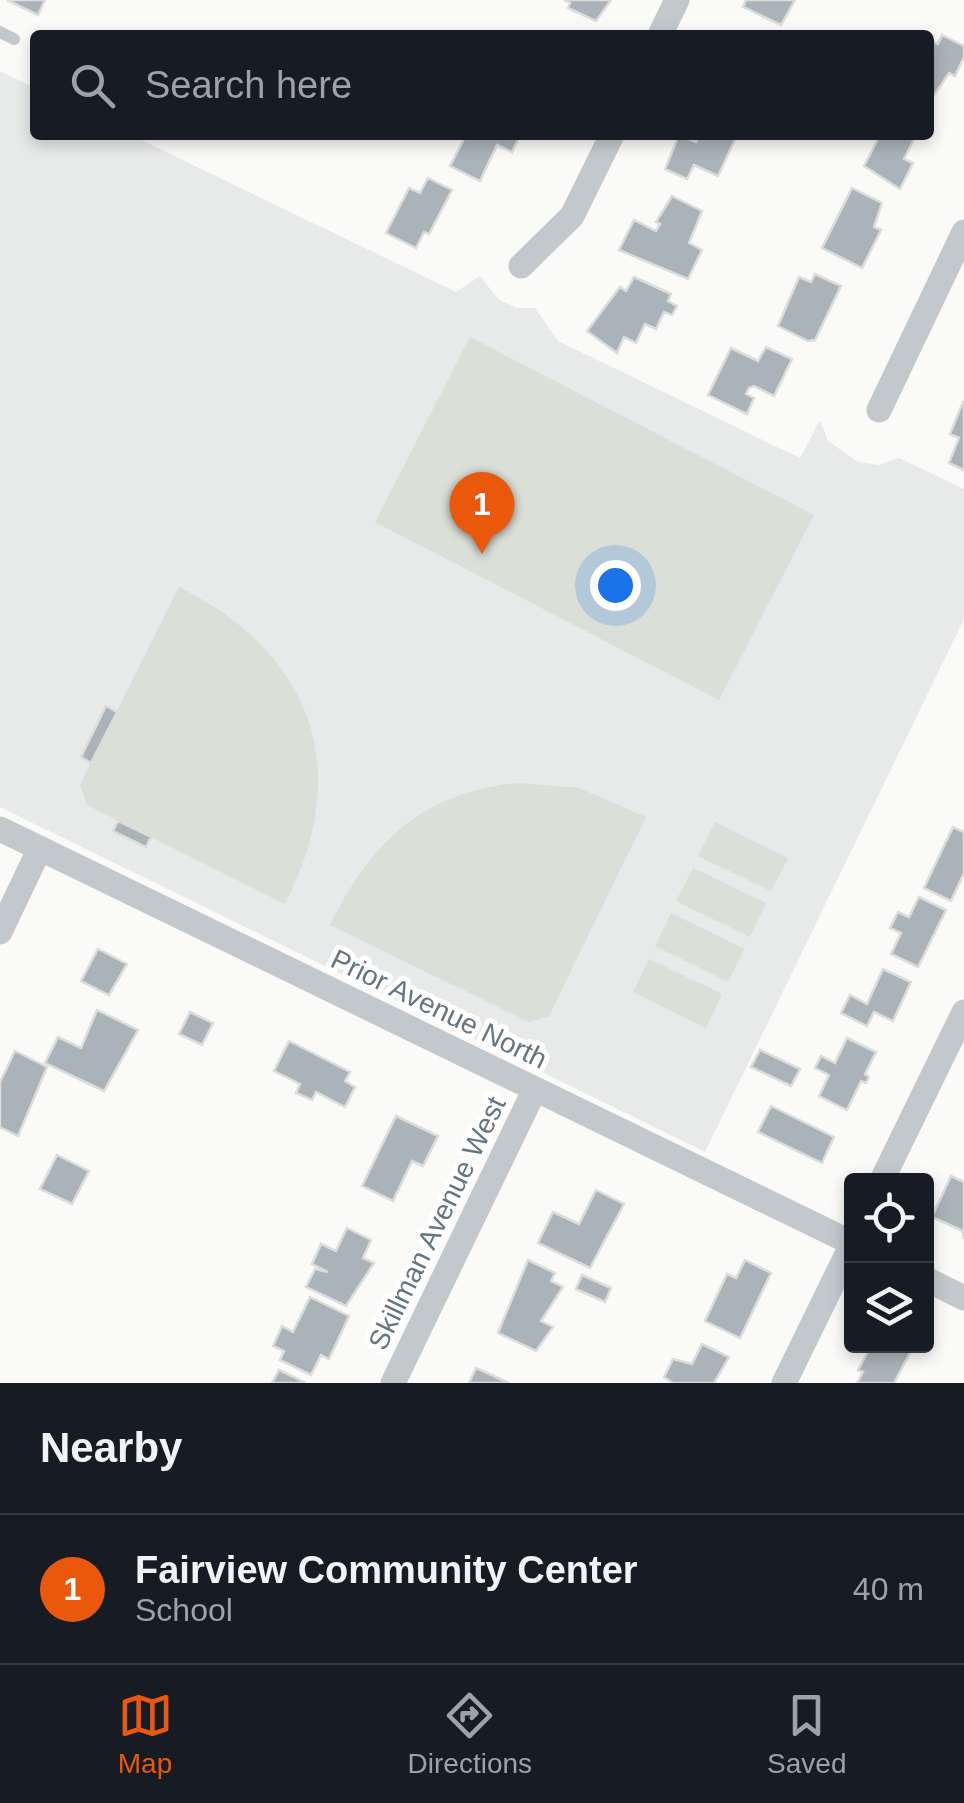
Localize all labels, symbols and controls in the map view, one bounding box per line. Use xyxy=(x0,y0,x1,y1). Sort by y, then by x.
search box xyxy=(30,30,934,140)
icon: search xyxy=(65,58,120,113)
text: Search here xyxy=(145,64,352,106)
pin: 1 xyxy=(450,472,514,554)
your location xyxy=(590,560,641,611)
street label: Prior Avenue North xyxy=(326,943,552,1075)
street label: Skillman Avenue West xyxy=(362,1091,512,1355)
map controls xyxy=(844,1173,934,1353)
button: locate xyxy=(844,1173,934,1263)
button: layers xyxy=(844,1263,934,1353)
text: Nearby xyxy=(40,1424,182,1471)
text: Fairview Community Center xyxy=(135,1549,638,1591)
text: 1 xyxy=(64,1571,81,1607)
text: 40 m xyxy=(853,1571,924,1607)
text: School xyxy=(135,1592,233,1628)
tab: Map xyxy=(118,1688,173,1780)
tab: Directions xyxy=(408,1688,532,1780)
tab: Saved xyxy=(767,1688,846,1780)

